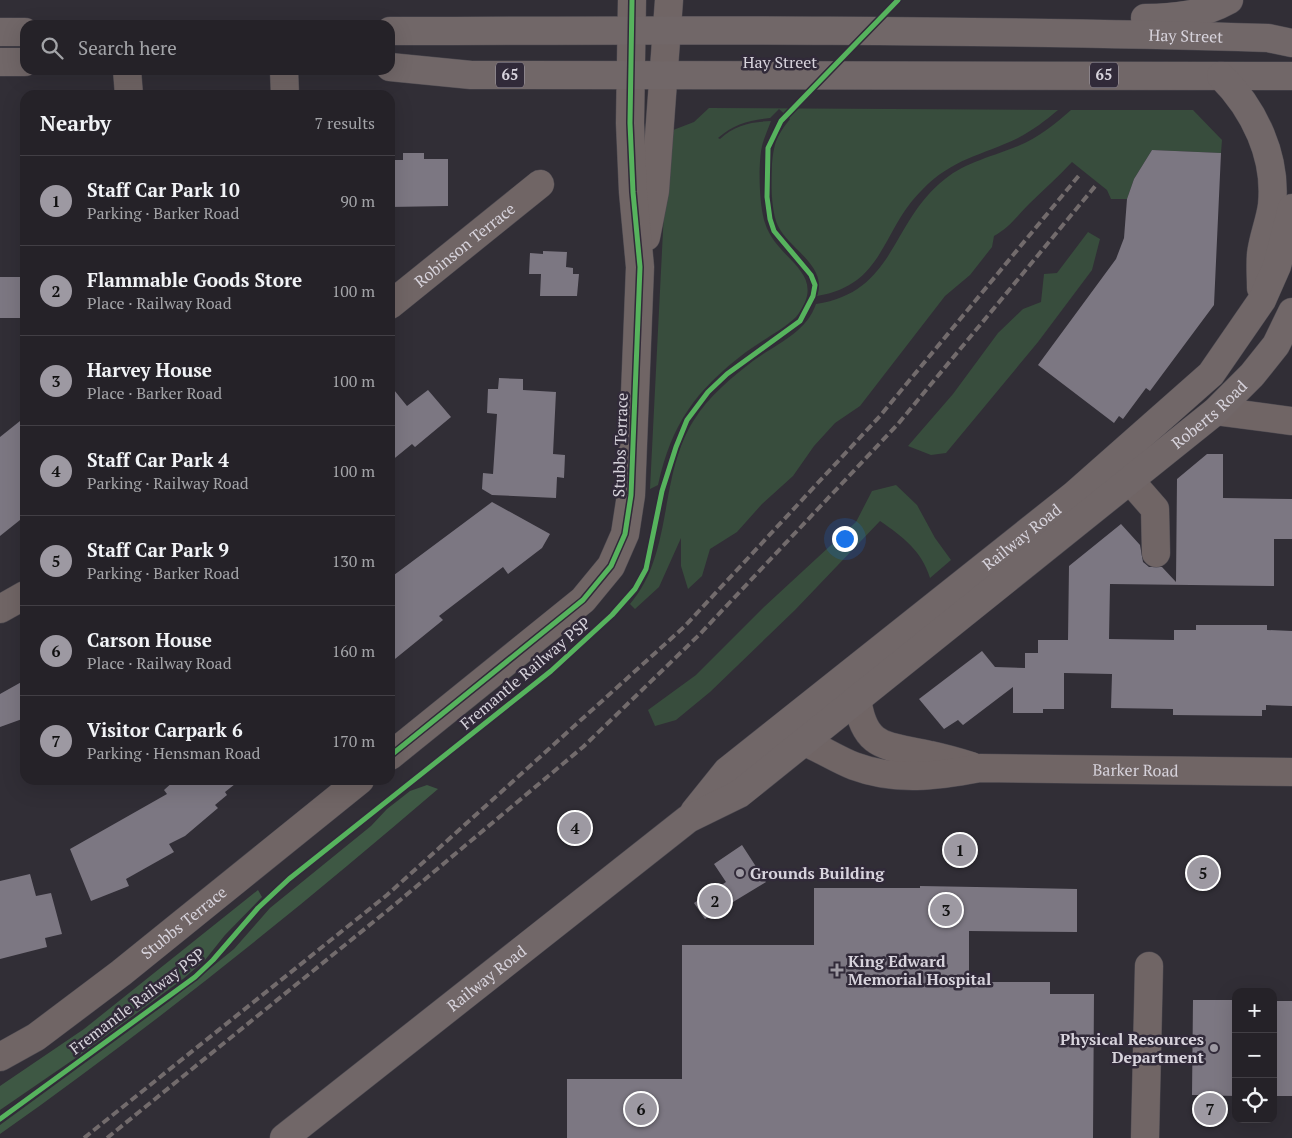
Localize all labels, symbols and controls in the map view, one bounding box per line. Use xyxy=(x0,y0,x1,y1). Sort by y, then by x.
search box xyxy=(20,20,395,75)
street label: Hay Street xyxy=(1148,24,1224,48)
icon: search xyxy=(38,34,66,62)
text: Search here xyxy=(78,35,177,60)
street label: Hay Street xyxy=(743,51,817,73)
road number: 65 xyxy=(496,62,524,88)
road number: 65 xyxy=(1090,62,1118,88)
text: Nearby xyxy=(40,109,111,137)
text: 7 results xyxy=(315,112,375,134)
text: Staff Car Park 10 xyxy=(87,177,240,202)
text: 1 xyxy=(51,190,61,212)
text: 90 m xyxy=(340,190,375,212)
street label: Robinson Terrace xyxy=(410,197,520,292)
text: Parking · Barker Road xyxy=(87,202,239,224)
text: Flammable Goods Store xyxy=(87,267,302,292)
text: 2 xyxy=(51,280,61,302)
text: 100 m xyxy=(332,280,375,302)
text: Place · Railway Road xyxy=(87,292,232,314)
text: Harvey House xyxy=(87,357,212,382)
text: 3 xyxy=(51,370,61,392)
text: 100 m xyxy=(332,370,375,392)
street label: Roberts Road xyxy=(1167,375,1252,454)
text: Place · Barker Road xyxy=(87,382,222,404)
street label: Stubbs Terrace xyxy=(607,392,633,498)
text: Staff Car Park 4 xyxy=(87,447,229,472)
text: 4 xyxy=(51,460,61,482)
text: 100 m xyxy=(332,460,375,482)
text: Parking · Railway Road xyxy=(87,472,249,494)
street label: Railway Road xyxy=(977,498,1066,575)
your location xyxy=(832,526,858,552)
text: Staff Car Park 9 xyxy=(87,537,229,562)
text: 5 xyxy=(51,550,61,572)
text: 130 m xyxy=(332,550,375,572)
text: Parking · Barker Road xyxy=(87,562,239,584)
street label: Fremantle Railway PSP xyxy=(455,612,595,734)
text: Carson House xyxy=(87,627,212,652)
text: 6 xyxy=(51,640,61,662)
text: 160 m xyxy=(332,640,375,662)
text: Place · Railway Road xyxy=(87,652,232,674)
text: Visitor Carpark 6 xyxy=(87,717,243,742)
text: 7 xyxy=(51,730,61,752)
text: 170 m xyxy=(332,730,375,752)
text: Parking · Hensman Road xyxy=(87,742,260,764)
street label: Barker Road xyxy=(1092,758,1179,782)
pin: 4 xyxy=(559,809,591,847)
pin: 1 xyxy=(944,831,976,869)
pin: 5 xyxy=(1187,854,1219,892)
place label: Grounds Building xyxy=(750,862,885,884)
marker: Grounds Building xyxy=(734,867,746,879)
street label: Stubbs Terrace xyxy=(136,881,231,964)
pin: 2 xyxy=(699,882,731,920)
pin: 3 xyxy=(930,891,962,929)
street label: Railway Road xyxy=(442,940,531,1016)
street label: Fremantle Railway PSP xyxy=(65,943,209,1059)
place label: King Edward Memorial Hospital xyxy=(848,950,991,990)
marker: King Edward Memorial Hospital xyxy=(830,963,844,977)
map controls xyxy=(1232,988,1277,1123)
button: + xyxy=(1232,988,1277,1033)
place label: Physical Resources Department xyxy=(1060,1028,1205,1068)
button: − xyxy=(1232,1033,1277,1078)
marker: Physical Resources Department xyxy=(1208,1042,1220,1054)
button: locate xyxy=(1232,1078,1277,1123)
pin: 6 xyxy=(625,1090,657,1128)
pin: 7 xyxy=(1194,1090,1226,1128)

